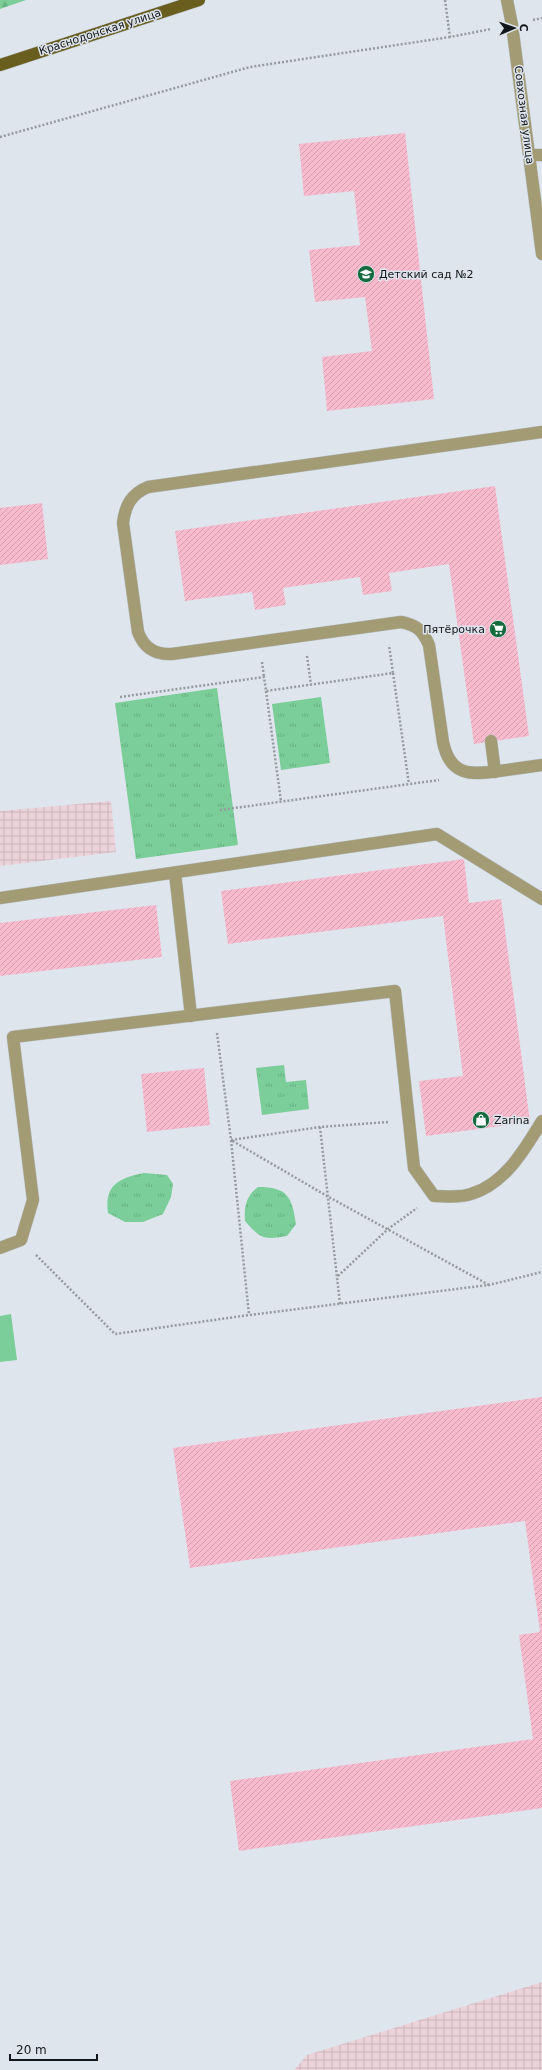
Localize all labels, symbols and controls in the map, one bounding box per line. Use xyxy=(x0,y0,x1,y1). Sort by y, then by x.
street label: Краснодонская улица xyxy=(37,6,163,58)
north arrow xyxy=(494,8,534,48)
text: С xyxy=(517,23,530,32)
street label: Совхозная улица xyxy=(512,65,536,165)
school or university icon: Детский сад №2 xyxy=(356,264,376,284)
place label: Детский сад №2 xyxy=(379,268,474,281)
supermarket icon: Пятёрочка xyxy=(488,619,508,639)
place label: Пятёрочка xyxy=(423,623,485,636)
shop icon: Zarina xyxy=(471,1110,491,1130)
place label: Zarina xyxy=(494,1114,530,1127)
scale bar xyxy=(10,2036,97,2062)
text: 20 m xyxy=(16,2043,47,2057)

